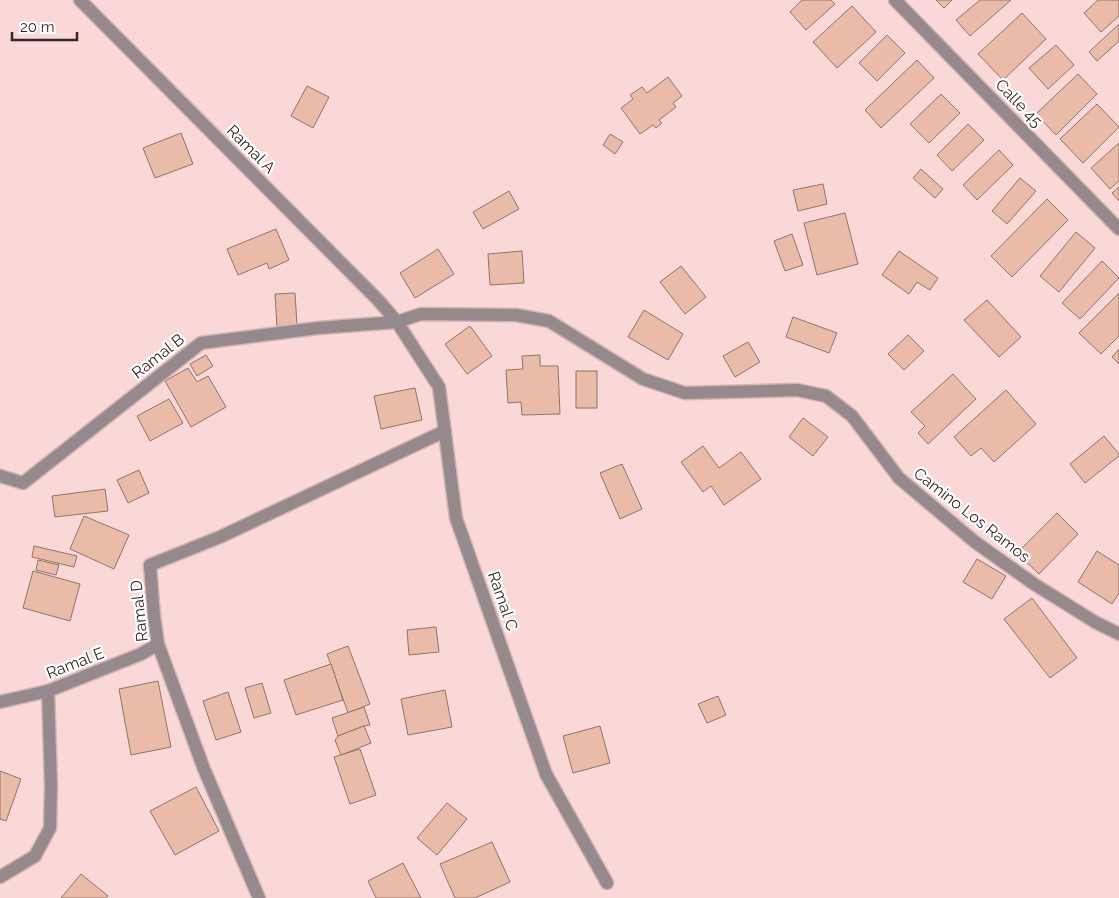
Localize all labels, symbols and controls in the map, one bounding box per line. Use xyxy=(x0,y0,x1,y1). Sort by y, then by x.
scale bar xyxy=(12,10,78,42)
text: 20 m xyxy=(20,18,55,36)
street label: Calle 45 xyxy=(992,75,1047,131)
street label: Ramal A xyxy=(223,121,279,177)
street label: Ramal B xyxy=(128,330,188,382)
street label: Camino Los Ramos xyxy=(910,464,1034,566)
street label: Ramal C xyxy=(484,569,522,633)
street label: Ramal D xyxy=(126,579,152,643)
street label: Ramal E xyxy=(44,643,107,683)

